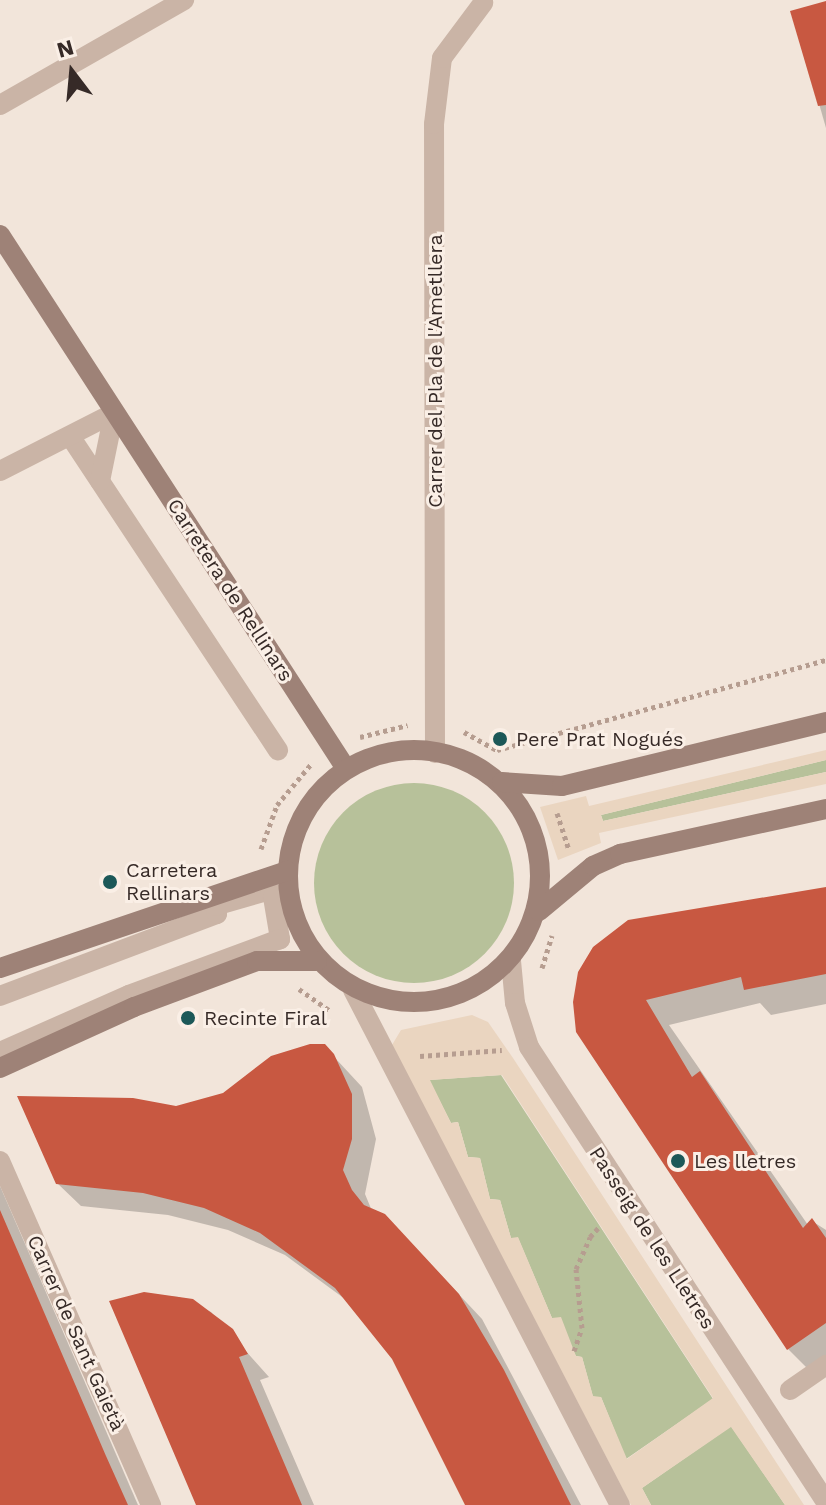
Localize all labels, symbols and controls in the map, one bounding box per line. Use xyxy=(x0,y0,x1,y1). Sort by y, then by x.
north arrow xyxy=(32,32,112,112)
text: N xyxy=(54,34,77,63)
street label: Carrer del Pla de l'Ametllera xyxy=(423,233,447,509)
street label: Carretera de Rellinars xyxy=(162,494,298,686)
place label: Pere Prat Nogués xyxy=(516,727,684,751)
marker: Pere Prat Nogués xyxy=(491,730,509,748)
place label: Carretera Rellinars xyxy=(126,858,217,905)
marker: Carretera Rellinars xyxy=(101,873,119,891)
place label: Recinte Firal xyxy=(204,1006,327,1030)
marker: Recinte Firal xyxy=(179,1009,197,1027)
street label: Passeig de les Lletres xyxy=(584,1142,720,1334)
place label: Les lletres xyxy=(694,1149,796,1173)
marker: Les lletres xyxy=(669,1152,687,1170)
street label: Carrer de Sant Gaietà xyxy=(22,1231,130,1435)

